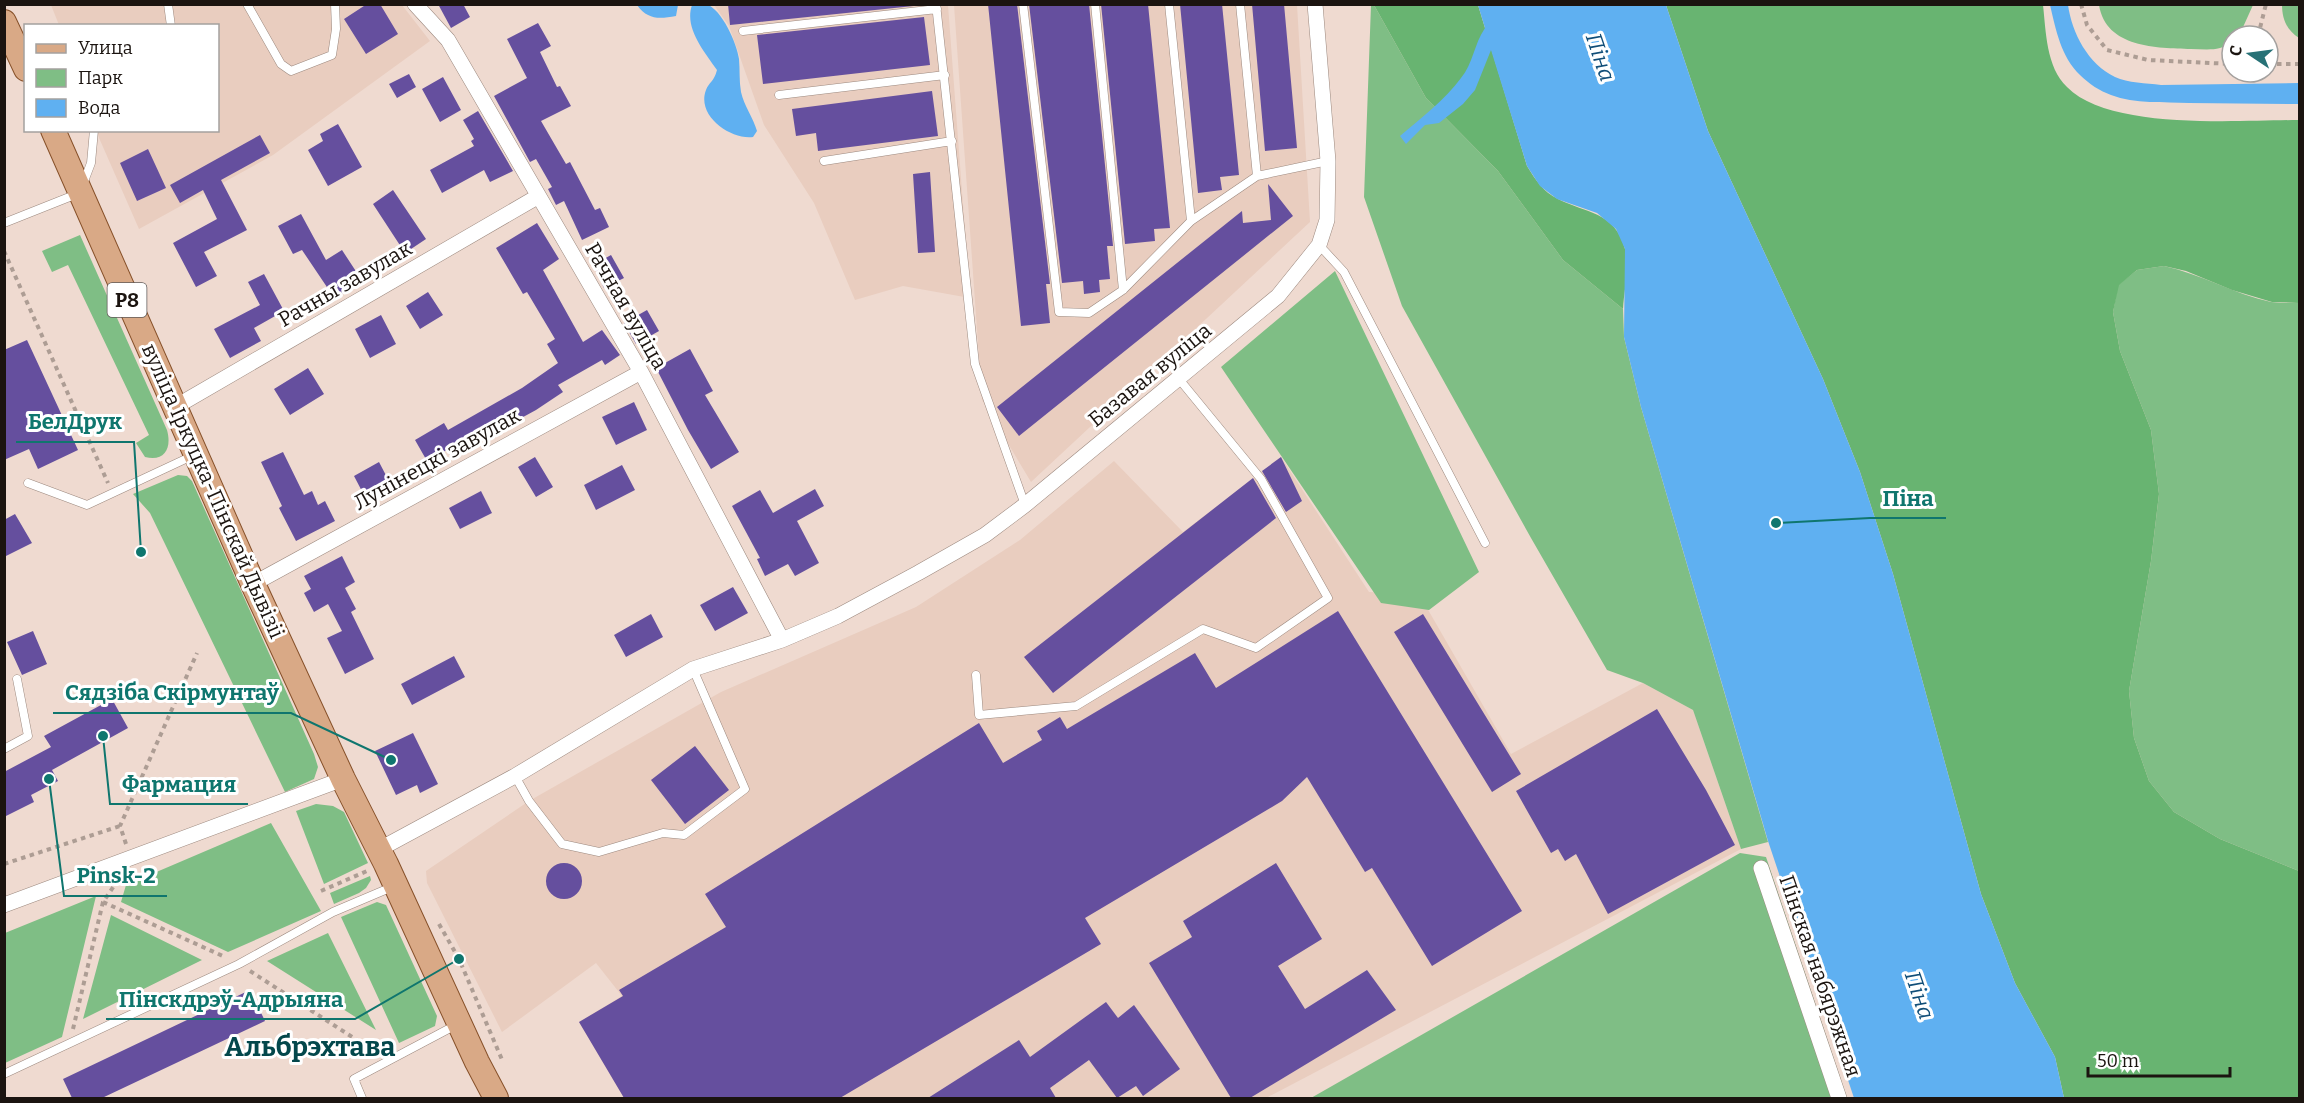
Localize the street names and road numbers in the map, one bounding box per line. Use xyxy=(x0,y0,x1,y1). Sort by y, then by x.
street label: Рачны завулак xyxy=(274,235,417,333)
street label: Рачная вуліца xyxy=(579,238,673,375)
road number: Р8 xyxy=(108,283,146,317)
street label: Базавая вуліца xyxy=(1083,317,1217,433)
street label: вуліца Іркуцка-Пінскай Дывізіі xyxy=(136,340,290,642)
street label: Лунінецкі завулак xyxy=(349,402,526,516)
street label: Пінская набярэжная xyxy=(1773,872,1867,1080)

